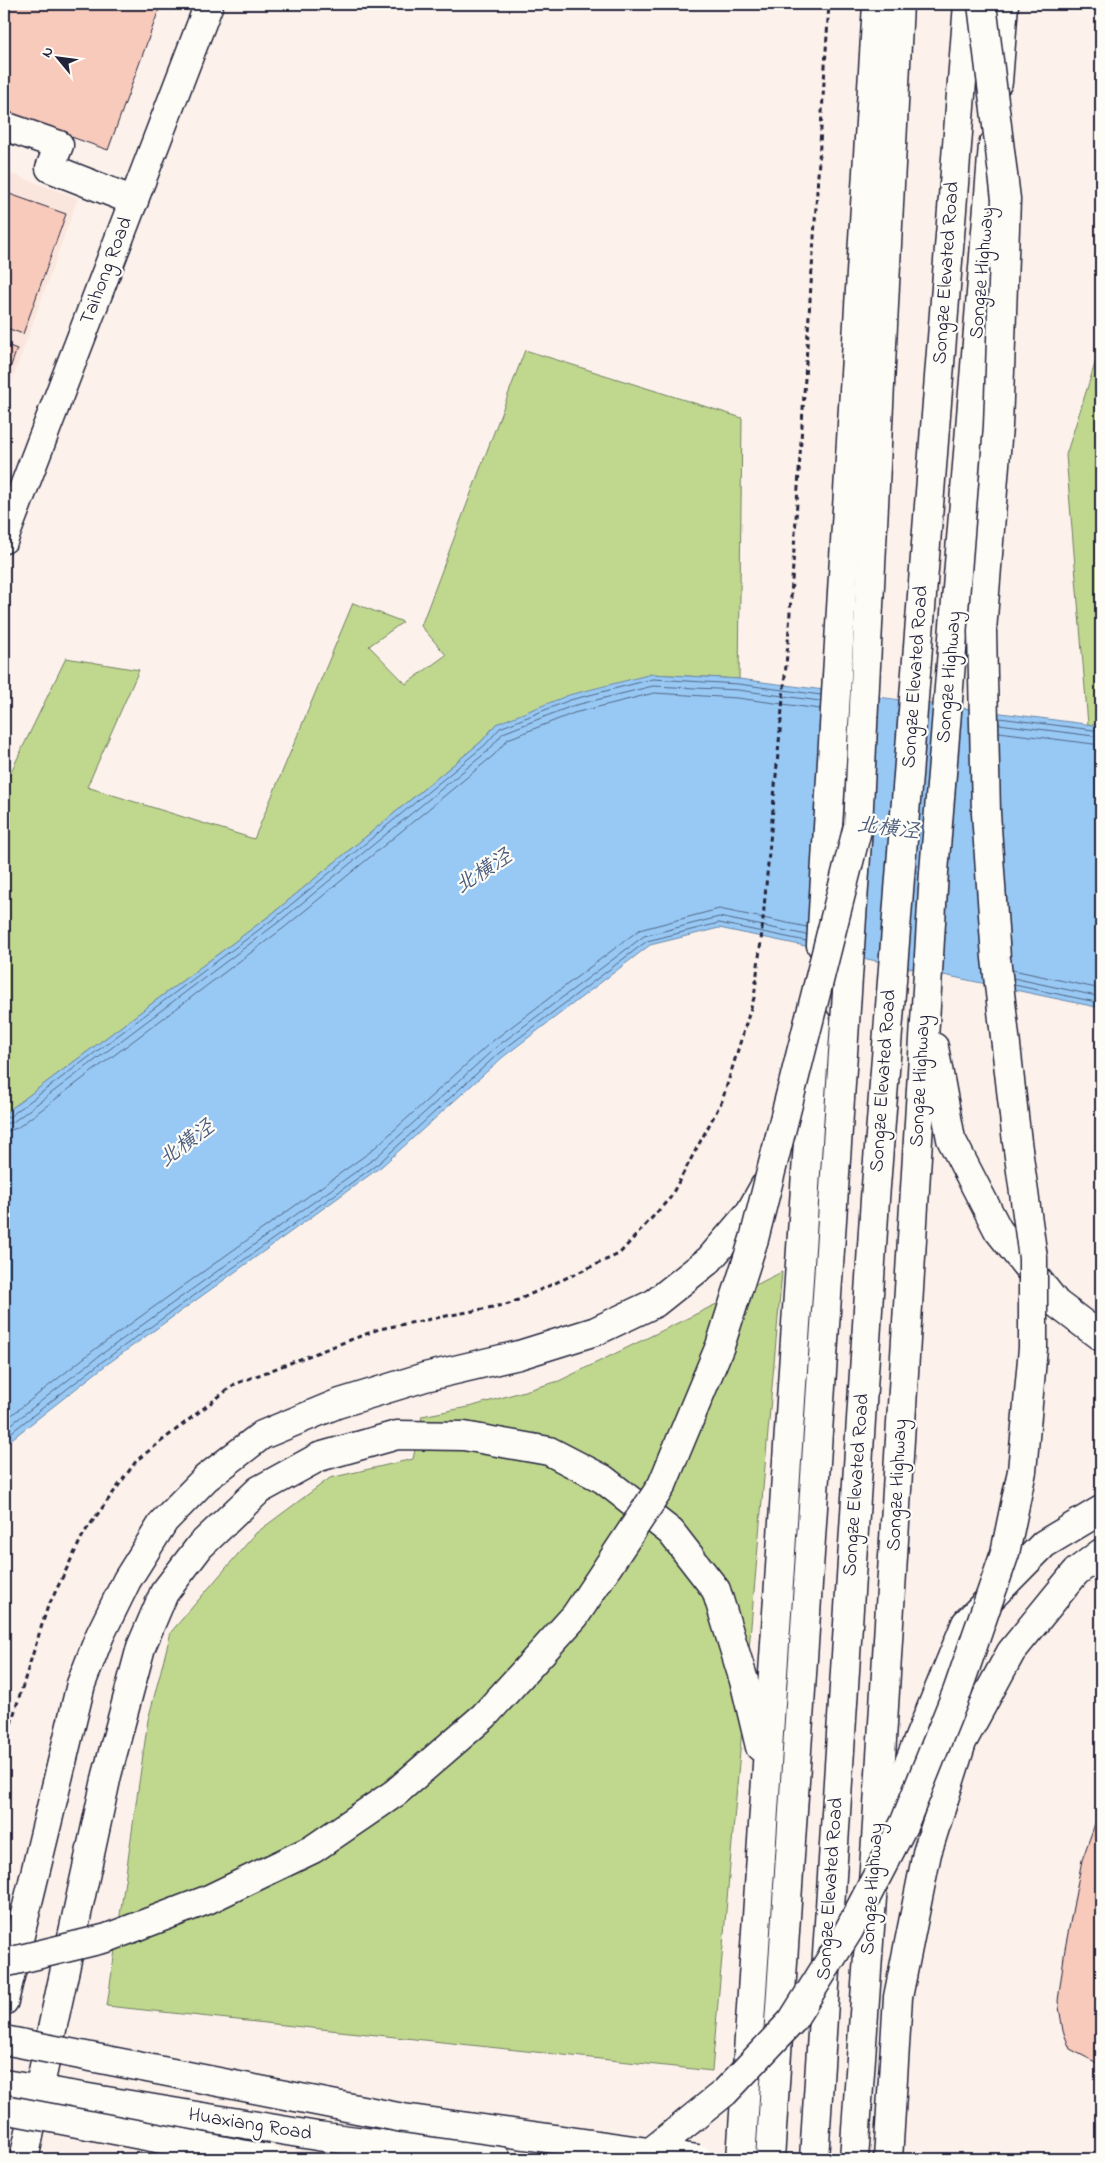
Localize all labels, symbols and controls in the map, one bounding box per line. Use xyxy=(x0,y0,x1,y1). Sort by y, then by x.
north arrow xyxy=(32,32,82,82)
text: N xyxy=(36,43,59,62)
street label: Songze Elevated Road xyxy=(926,181,969,365)
street label: Songze Highway xyxy=(963,206,1004,340)
street label: Taihong Road xyxy=(73,213,142,329)
street label: Songze Elevated Road xyxy=(895,585,938,769)
street label: Songze Highway xyxy=(930,610,971,744)
water label: 北横泾 xyxy=(855,810,922,848)
water label: 北横泾 xyxy=(449,842,519,902)
street label: Songze Elevated Road xyxy=(863,989,906,1173)
street label: Songze Highway xyxy=(903,1014,940,1148)
water label: 北横泾 xyxy=(153,1112,222,1175)
street label: Songze Elevated Road xyxy=(836,1393,879,1577)
street label: Songze Highway xyxy=(880,1418,917,1552)
street label: Songze Elevated Road xyxy=(810,1797,853,1981)
street label: Songze Highway xyxy=(854,1822,893,1956)
street label: Huaxiang Road xyxy=(186,2101,314,2150)

